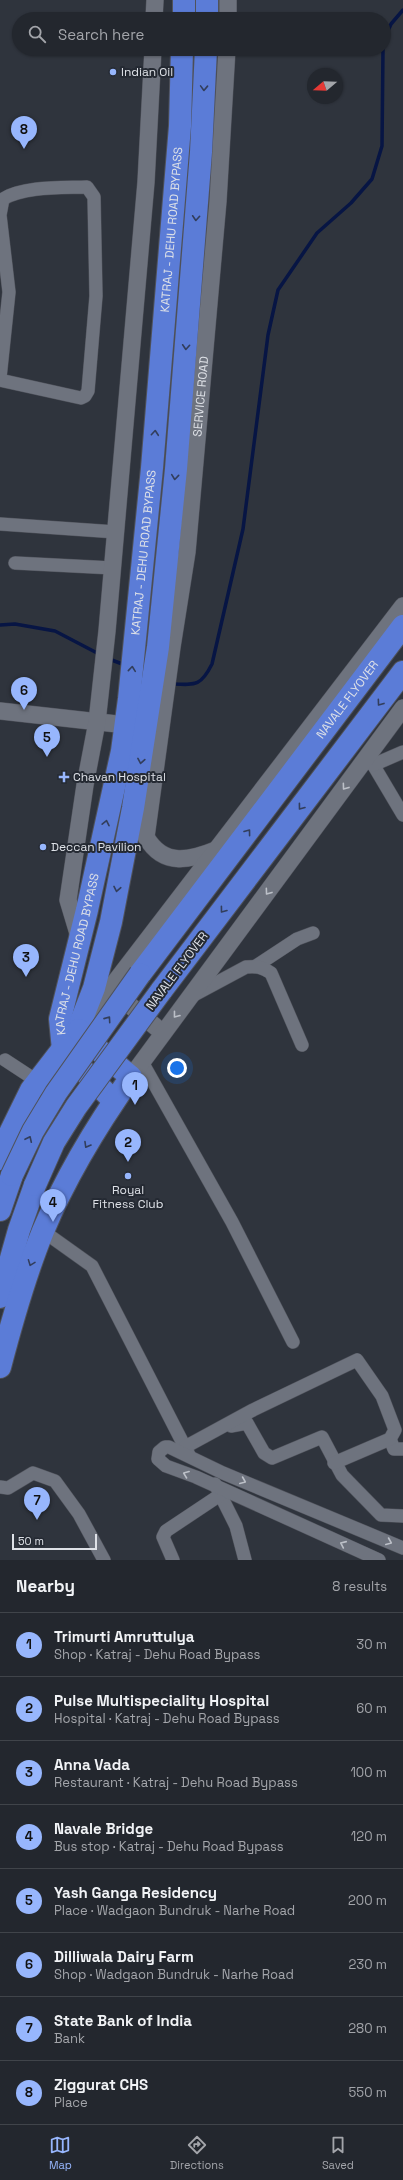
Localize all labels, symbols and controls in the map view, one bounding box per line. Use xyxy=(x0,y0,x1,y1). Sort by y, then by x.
search box xyxy=(12,12,391,56)
icon: search xyxy=(26,23,48,45)
text: Search here xyxy=(58,25,144,44)
place label: Indian Oil xyxy=(121,64,173,80)
marker: Indian Oil xyxy=(108,67,118,77)
north arrow xyxy=(307,68,343,104)
one-way arrow xyxy=(200,85,208,91)
pin: 8 xyxy=(11,116,37,149)
street label: KATRAJ - DEHU ROAD BYPASS xyxy=(157,146,186,313)
one-way arrow xyxy=(192,215,201,221)
one-way arrow xyxy=(181,344,190,350)
street label: SERVICE ROAD xyxy=(189,356,212,437)
one-way arrow xyxy=(150,430,159,436)
street label: KATRAJ - DEHU ROAD BYPASS xyxy=(127,469,160,636)
one-way arrow xyxy=(171,474,180,480)
street label: NAVALE FLYOVER xyxy=(313,657,382,742)
one-way arrow xyxy=(128,666,137,672)
pin: 6 xyxy=(11,677,37,710)
one-way arrow xyxy=(378,699,385,706)
pin: 5 xyxy=(34,724,60,757)
one-way arrow xyxy=(138,758,146,765)
place label: Chavan Hospital xyxy=(73,769,166,785)
marker: Chavan Hospital xyxy=(58,771,70,783)
one-way arrow xyxy=(342,783,349,790)
one-way arrow xyxy=(299,802,306,809)
one-way arrow xyxy=(101,820,110,826)
one-way arrow xyxy=(243,829,251,836)
place label: Deccan Pavilion xyxy=(51,839,141,855)
marker: Deccan Pavilion xyxy=(38,842,48,852)
street label: KATRAJ - DEHU ROAD BYPASS xyxy=(52,872,103,1036)
one-way arrow xyxy=(114,886,122,892)
one-way arrow xyxy=(265,887,272,894)
one-way arrow xyxy=(220,906,227,913)
street label: NAVALE FLYOVER xyxy=(142,929,212,1013)
pin: 3 xyxy=(13,944,39,977)
one-way arrow xyxy=(174,1010,181,1017)
one-way arrow xyxy=(103,1017,110,1024)
your location xyxy=(167,1058,187,1078)
pin: 1 xyxy=(122,1072,148,1105)
pin: 2 xyxy=(115,1129,141,1162)
one-way arrow xyxy=(24,1136,32,1144)
one-way arrow xyxy=(84,1141,91,1148)
marker: Royal Fitness Club xyxy=(123,1171,133,1181)
place label: Royal Fitness Club xyxy=(93,1182,164,1212)
pin: 4 xyxy=(40,1189,66,1222)
one-way arrow xyxy=(28,1259,36,1266)
one-way arrow xyxy=(183,1470,190,1478)
one-way arrow xyxy=(238,1476,246,1484)
pin: 7 xyxy=(24,1487,50,1520)
scale bar xyxy=(12,1532,97,1551)
text: 50 m xyxy=(18,1534,44,1548)
one-way arrow xyxy=(385,1537,392,1545)
one-way arrow xyxy=(340,1541,348,1549)
text: Nearby xyxy=(16,1575,75,1597)
text: 8 results xyxy=(332,1578,387,1595)
text: Trimurti Amruttulya xyxy=(54,1627,194,1646)
text: 1 xyxy=(26,1636,32,1653)
text: 30 m xyxy=(356,1636,387,1653)
text: Shop · Katraj - Dehu Road Bypass xyxy=(54,1646,260,1663)
text: Pulse Multispeciality Hospital xyxy=(54,1691,269,1710)
text: 2 xyxy=(25,1700,33,1717)
text: 60 m xyxy=(356,1700,387,1717)
text: Hospital · Katraj - Dehu Road Bypass xyxy=(54,1710,280,1727)
text: Anna Vada xyxy=(54,1755,130,1774)
text: 3 xyxy=(25,1764,33,1781)
text: 100 m xyxy=(350,1764,387,1781)
text: Restaurant · Katraj - Dehu Road Bypass xyxy=(54,1774,298,1791)
text: Navale Bridge xyxy=(54,1819,153,1838)
text: 4 xyxy=(25,1828,33,1845)
text: 120 m xyxy=(351,1828,387,1845)
text: Bus stop · Katraj - Dehu Road Bypass xyxy=(54,1838,284,1855)
text: Yash Ganga Residency xyxy=(54,1883,217,1902)
text: 5 xyxy=(25,1892,33,1909)
text: 200 m xyxy=(348,1892,387,1909)
text: Place · Wadgaon Bundruk - Narhe Road xyxy=(54,1902,295,1919)
text: Dilliwala Dairy Farm xyxy=(54,1947,194,1966)
text: 6 xyxy=(25,1956,33,1973)
text: 230 m xyxy=(349,1956,387,1973)
text: Shop · Wadgaon Bundruk - Narhe Road xyxy=(54,1966,294,1983)
text: State Bank of India xyxy=(54,2011,192,2030)
text: 7 xyxy=(25,2020,33,2037)
text: 280 m xyxy=(348,2020,387,2037)
text: Bank xyxy=(54,2030,85,2047)
text: Ziggurat CHS xyxy=(54,2075,148,2094)
text: 8 xyxy=(25,2084,33,2101)
text: 550 m xyxy=(349,2084,387,2101)
text: Place xyxy=(54,2094,88,2111)
tab: Map xyxy=(49,2134,72,2172)
tab: Directions xyxy=(170,2134,224,2172)
tab: Saved xyxy=(322,2134,354,2172)

